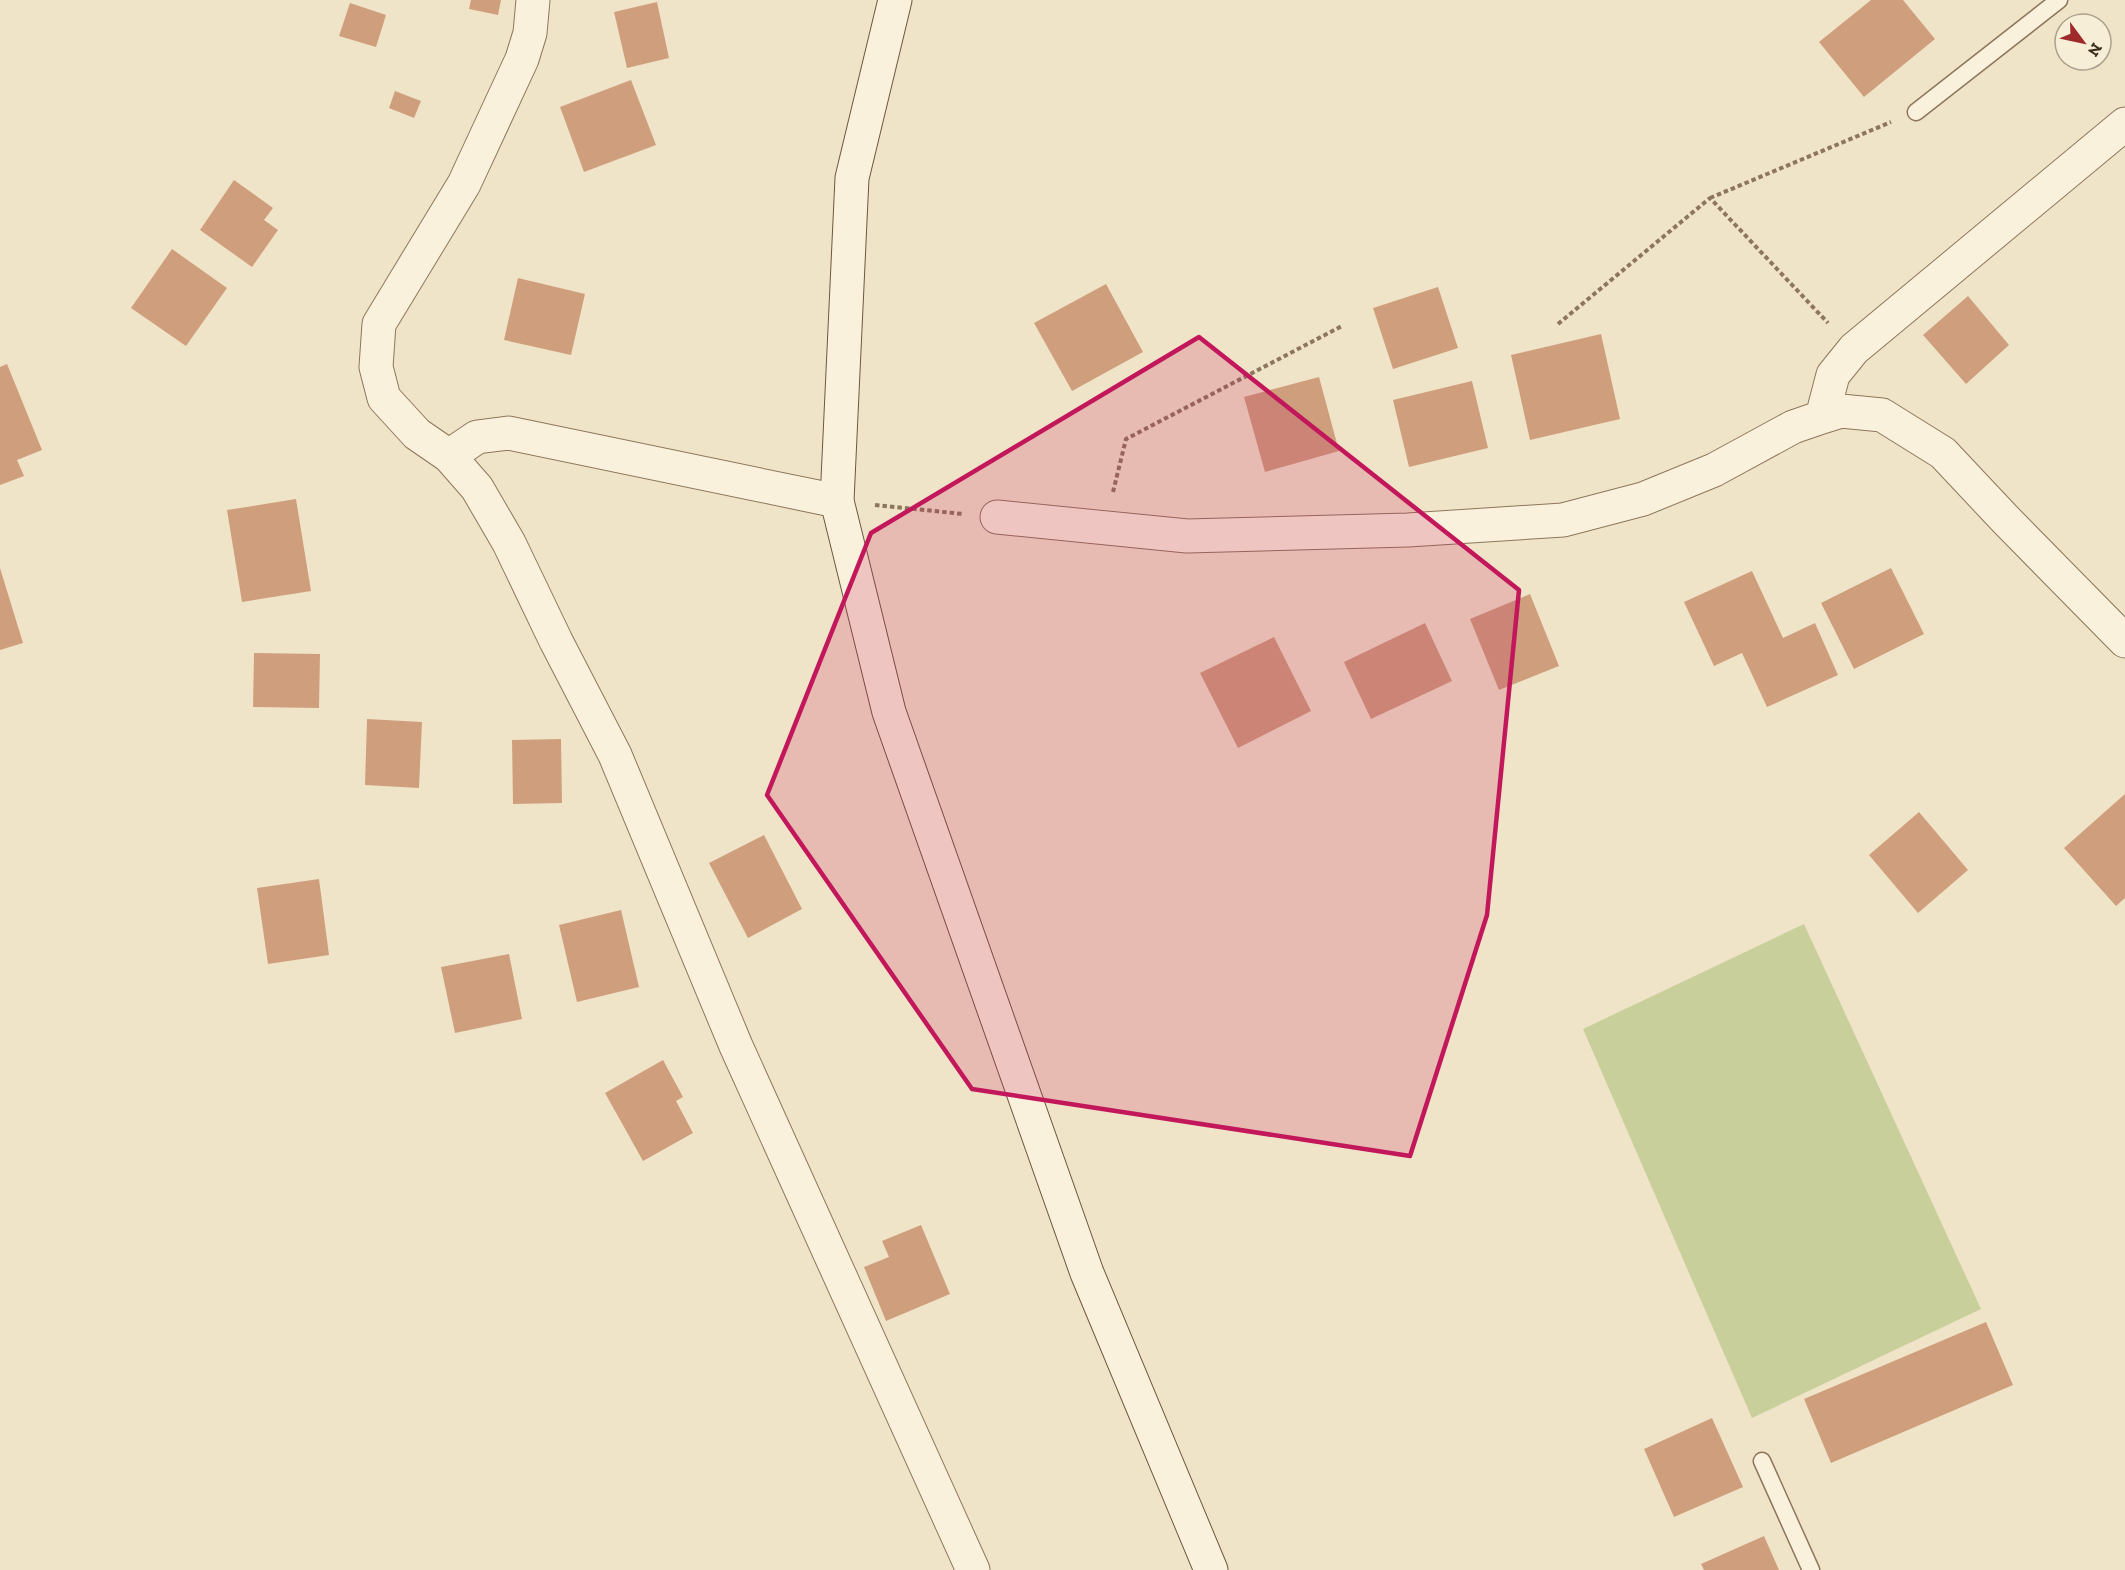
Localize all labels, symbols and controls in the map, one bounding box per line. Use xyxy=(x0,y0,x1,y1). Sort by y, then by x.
north arrow xyxy=(2053,12,2113,72)
text: N xyxy=(2084,40,2106,60)

